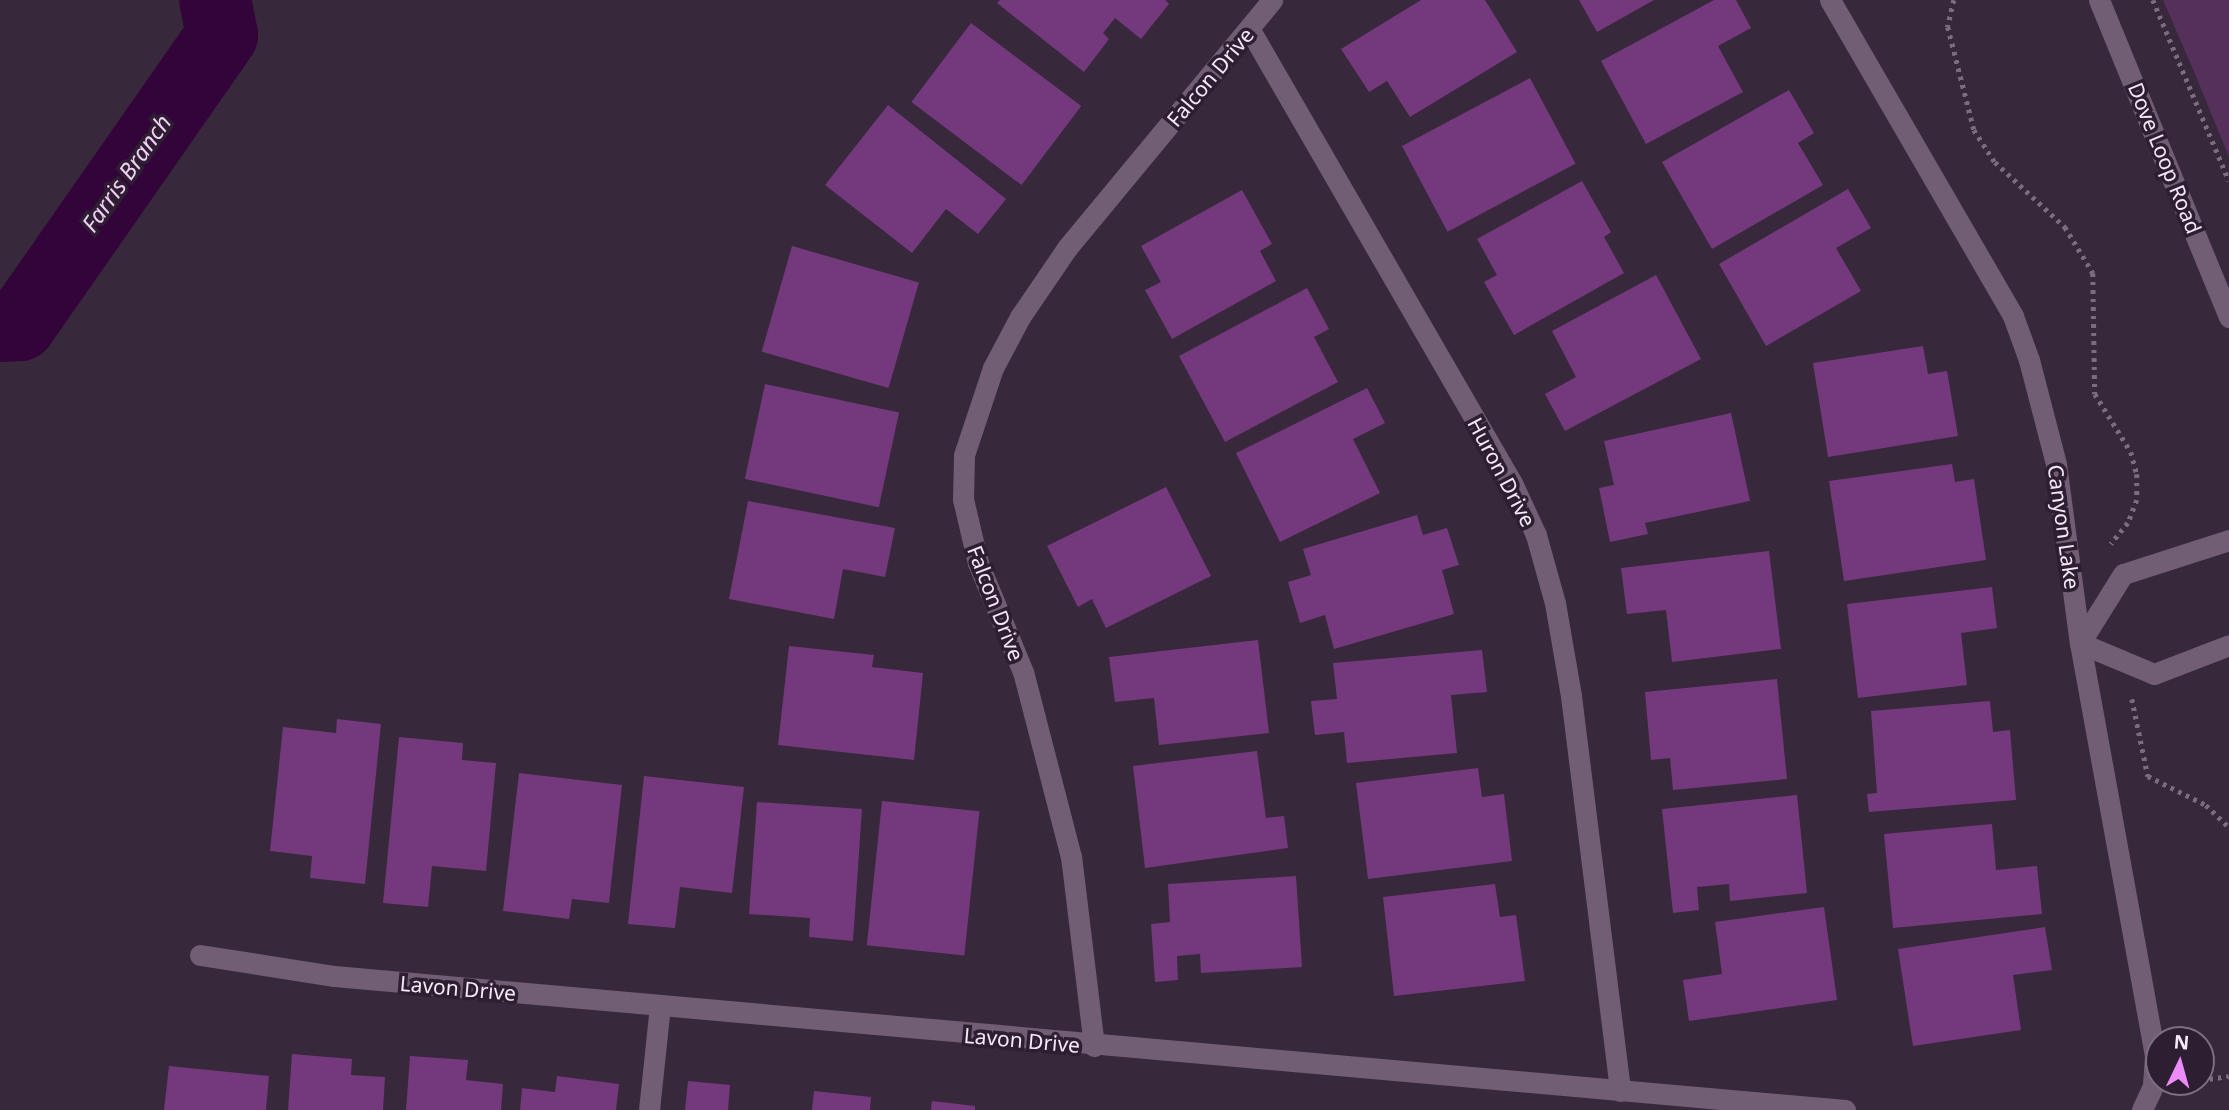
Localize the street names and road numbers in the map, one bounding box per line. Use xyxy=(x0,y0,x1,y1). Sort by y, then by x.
street label: Falcon Drive xyxy=(1161,22,1259,132)
street label: Dove Loop Road xyxy=(2123,79,2207,237)
street label: Huron Drive xyxy=(1463,413,1541,531)
street label: Canyon Lake xyxy=(2043,463,2085,591)
street label: Falcon Drive xyxy=(963,542,1029,664)
street label: Lavon Drive xyxy=(399,970,517,1006)
street label: Lavon Drive xyxy=(963,1022,1081,1058)

